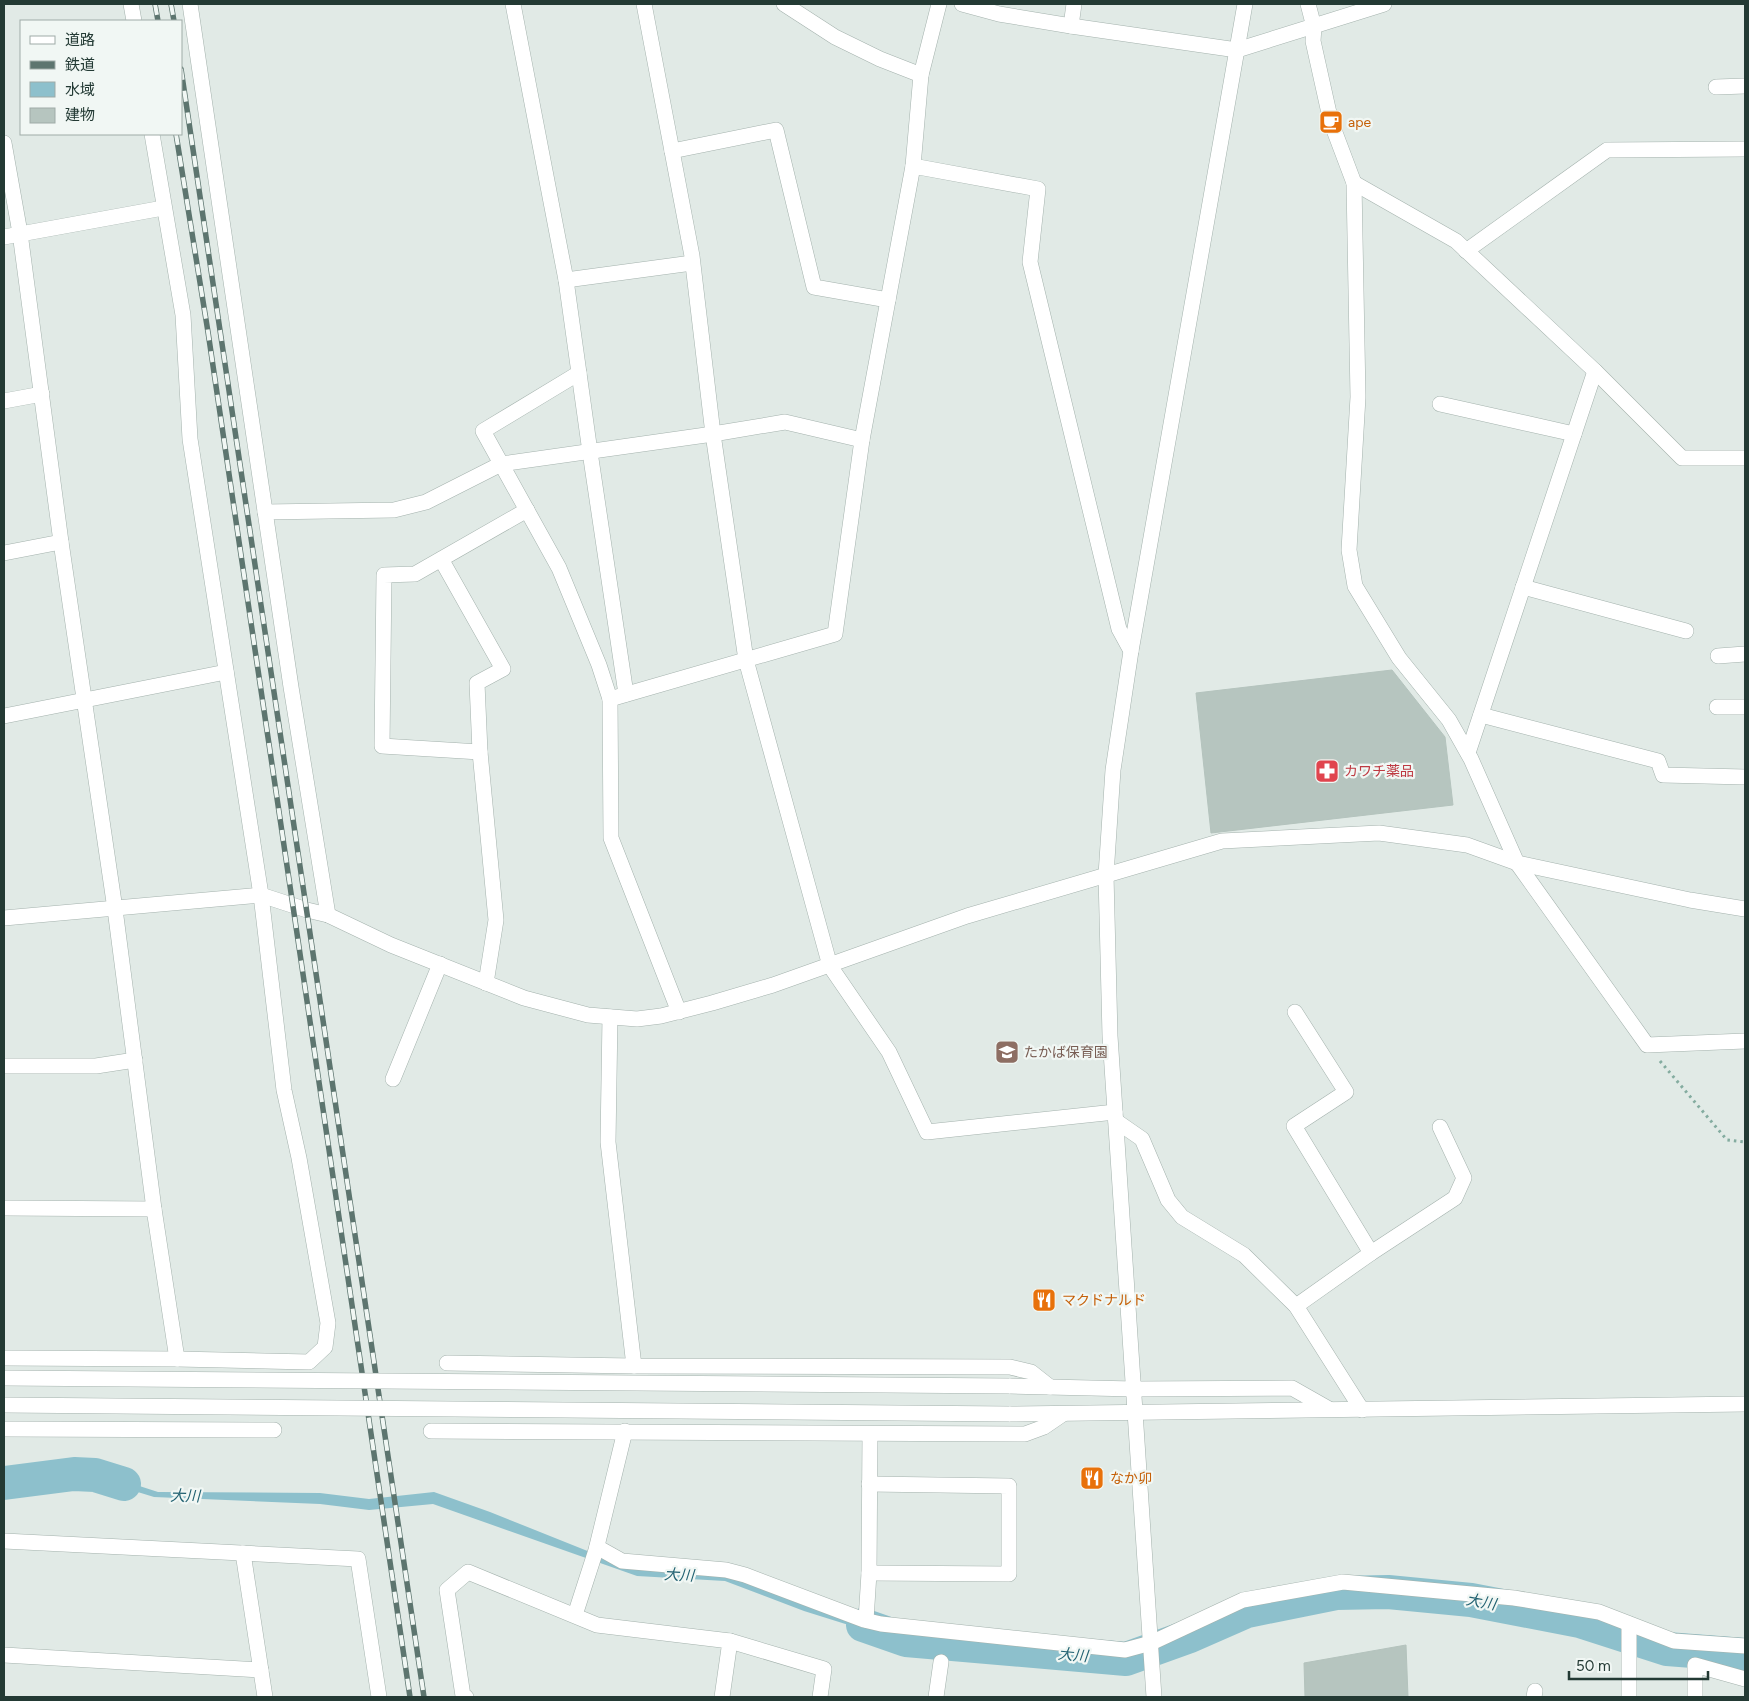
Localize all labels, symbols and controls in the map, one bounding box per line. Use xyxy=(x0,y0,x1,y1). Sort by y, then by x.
legend xyxy=(20,20,182,135)
text: 道路 xyxy=(65,31,95,49)
text: 鉄道 xyxy=(65,56,95,74)
text: 水域 xyxy=(65,81,95,99)
text: 建物 xyxy=(65,106,95,124)
cafe icon: ape xyxy=(1318,109,1344,135)
place label: ape xyxy=(1348,114,1371,131)
pharmacy icon: カワチ薬品 xyxy=(1314,758,1340,784)
place label: カワチ薬品 xyxy=(1344,763,1414,780)
school or university icon: たかば保育園 xyxy=(994,1039,1020,1065)
place label: たかば保育園 xyxy=(1024,1044,1108,1061)
restaurant icon: マクドナルド xyxy=(1031,1287,1057,1313)
place label: マクドナルド xyxy=(1062,1292,1146,1309)
restaurant icon: なか卯 xyxy=(1079,1465,1105,1491)
place label: なか卯 xyxy=(1110,1470,1152,1487)
water label: 大川 xyxy=(170,1487,202,1505)
water label: 大川 xyxy=(664,1565,696,1585)
water label: 大川 xyxy=(1465,1591,1499,1614)
water label: 大川 xyxy=(1057,1645,1091,1665)
scale bar xyxy=(1569,1648,1708,1680)
text: 50 m xyxy=(1576,1657,1611,1675)

